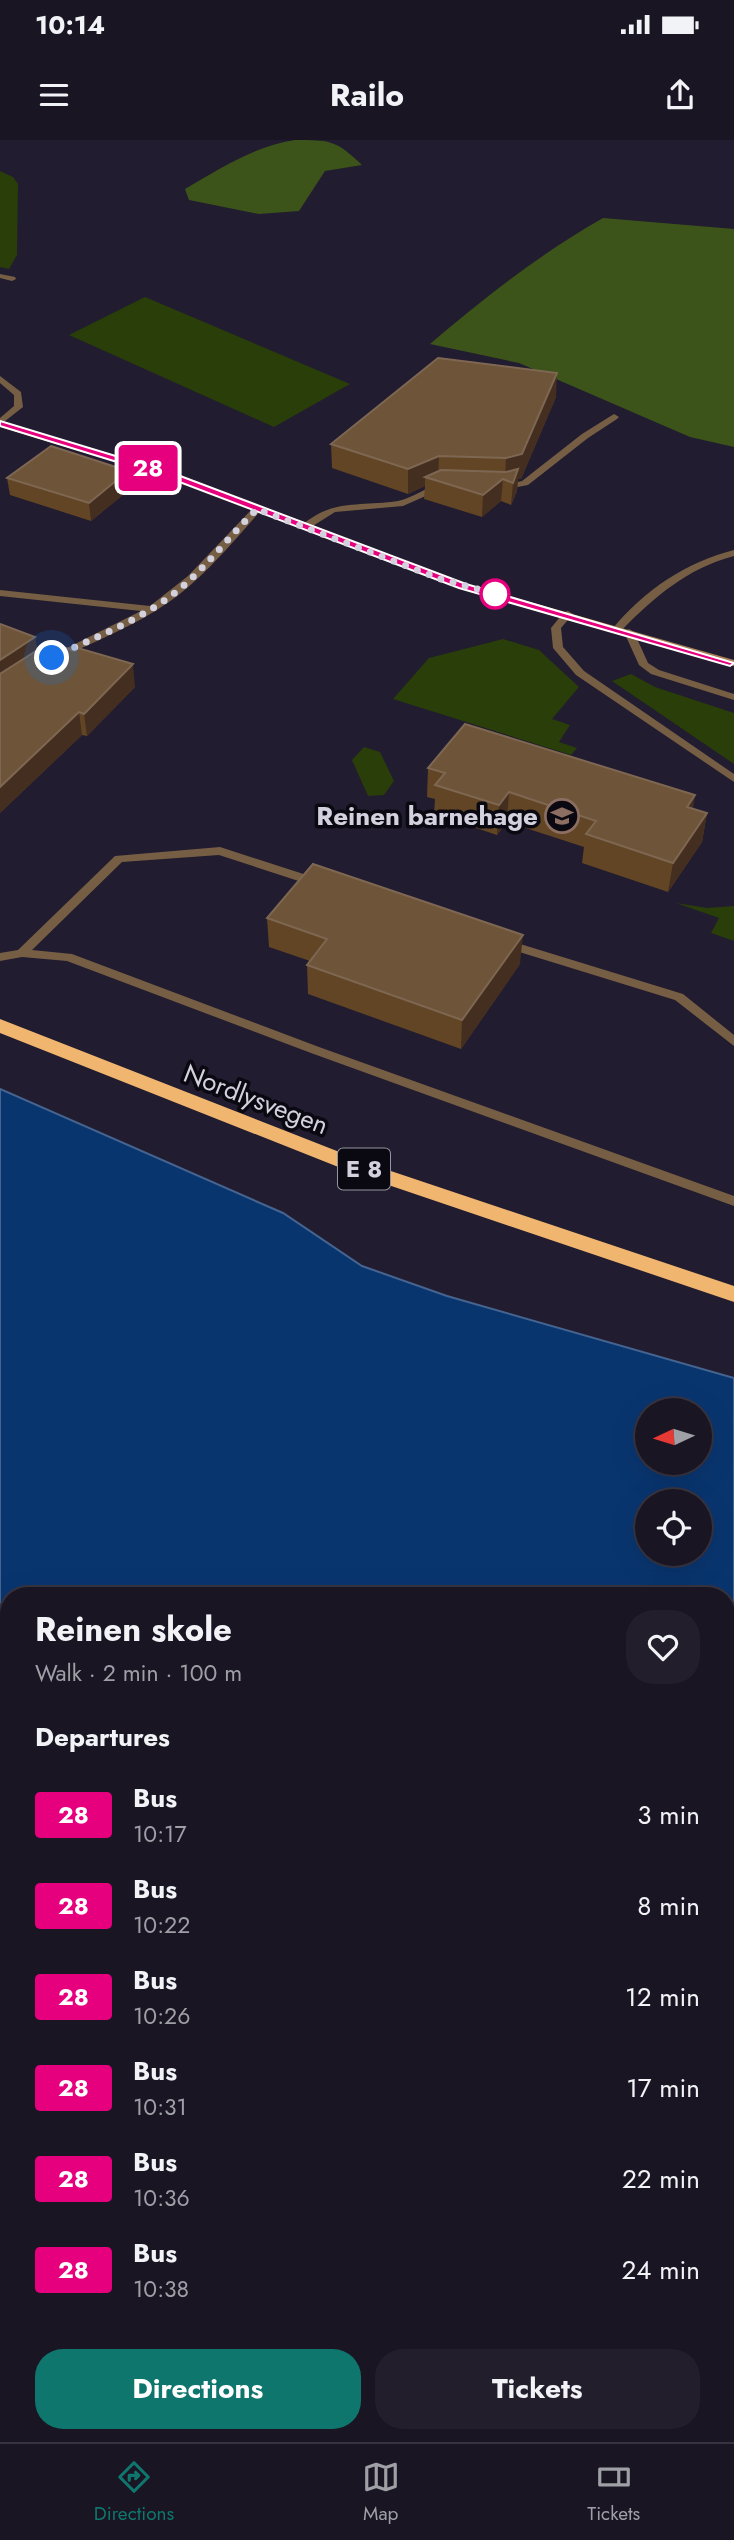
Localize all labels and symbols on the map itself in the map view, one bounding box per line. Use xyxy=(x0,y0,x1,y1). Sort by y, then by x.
line badge: 28 xyxy=(116,445,180,491)
unlabelled marker xyxy=(480,579,510,609)
your location xyxy=(34,640,69,675)
place label: Reinen barnehage xyxy=(316,797,538,835)
school or university icon: Reinen barnehage xyxy=(543,797,581,835)
street label: Nordlysvegen xyxy=(178,1054,334,1144)
road number: E 8 xyxy=(338,1149,390,1190)
north arrow xyxy=(635,1398,712,1475)

